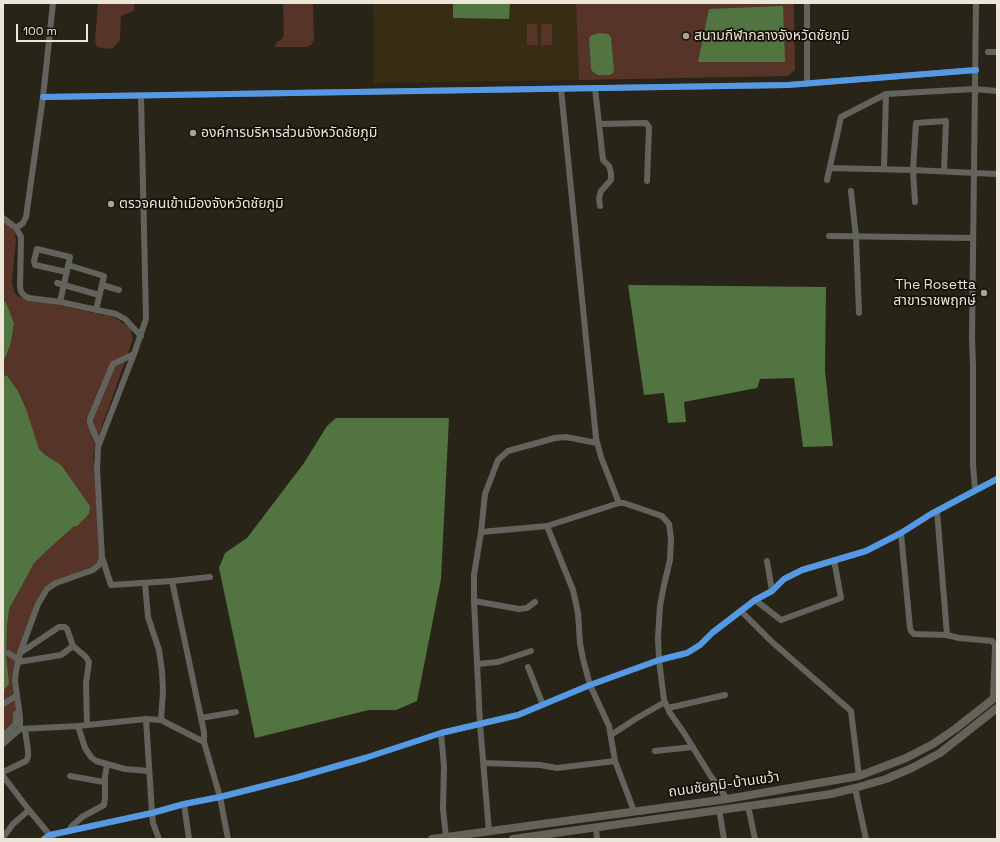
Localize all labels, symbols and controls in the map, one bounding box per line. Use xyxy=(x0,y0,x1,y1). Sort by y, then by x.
scale bar xyxy=(18,16,90,42)
text: 100 m xyxy=(23,23,57,39)
place label: สนามกีฬากลางจังหวัดชัยภูมิ xyxy=(694,28,850,44)
marker: สนามกีฬากลางจังหวัดชัยภูมิ xyxy=(681,31,691,41)
place label: องค์การบริหารส่วนจังหวัดชัยภูมิ xyxy=(201,125,377,141)
marker: องค์การบริหารส่วนจังหวัดชัยภูมิ xyxy=(188,128,198,138)
place label: ตรวจคนเข้าเมืองจังหวัดชัยภูมิ xyxy=(119,196,284,212)
marker: ตรวจคนเข้าเมืองจังหวัดชัยภูมิ xyxy=(106,199,116,209)
place label: The Rosetta สาขาราชพฤกษ์ xyxy=(893,277,976,310)
marker: The Rosetta สาขาราชพฤกษ์ xyxy=(979,288,989,298)
street label: ถนนชัยภูมิ-บ้านเขว้า xyxy=(667,769,781,801)

